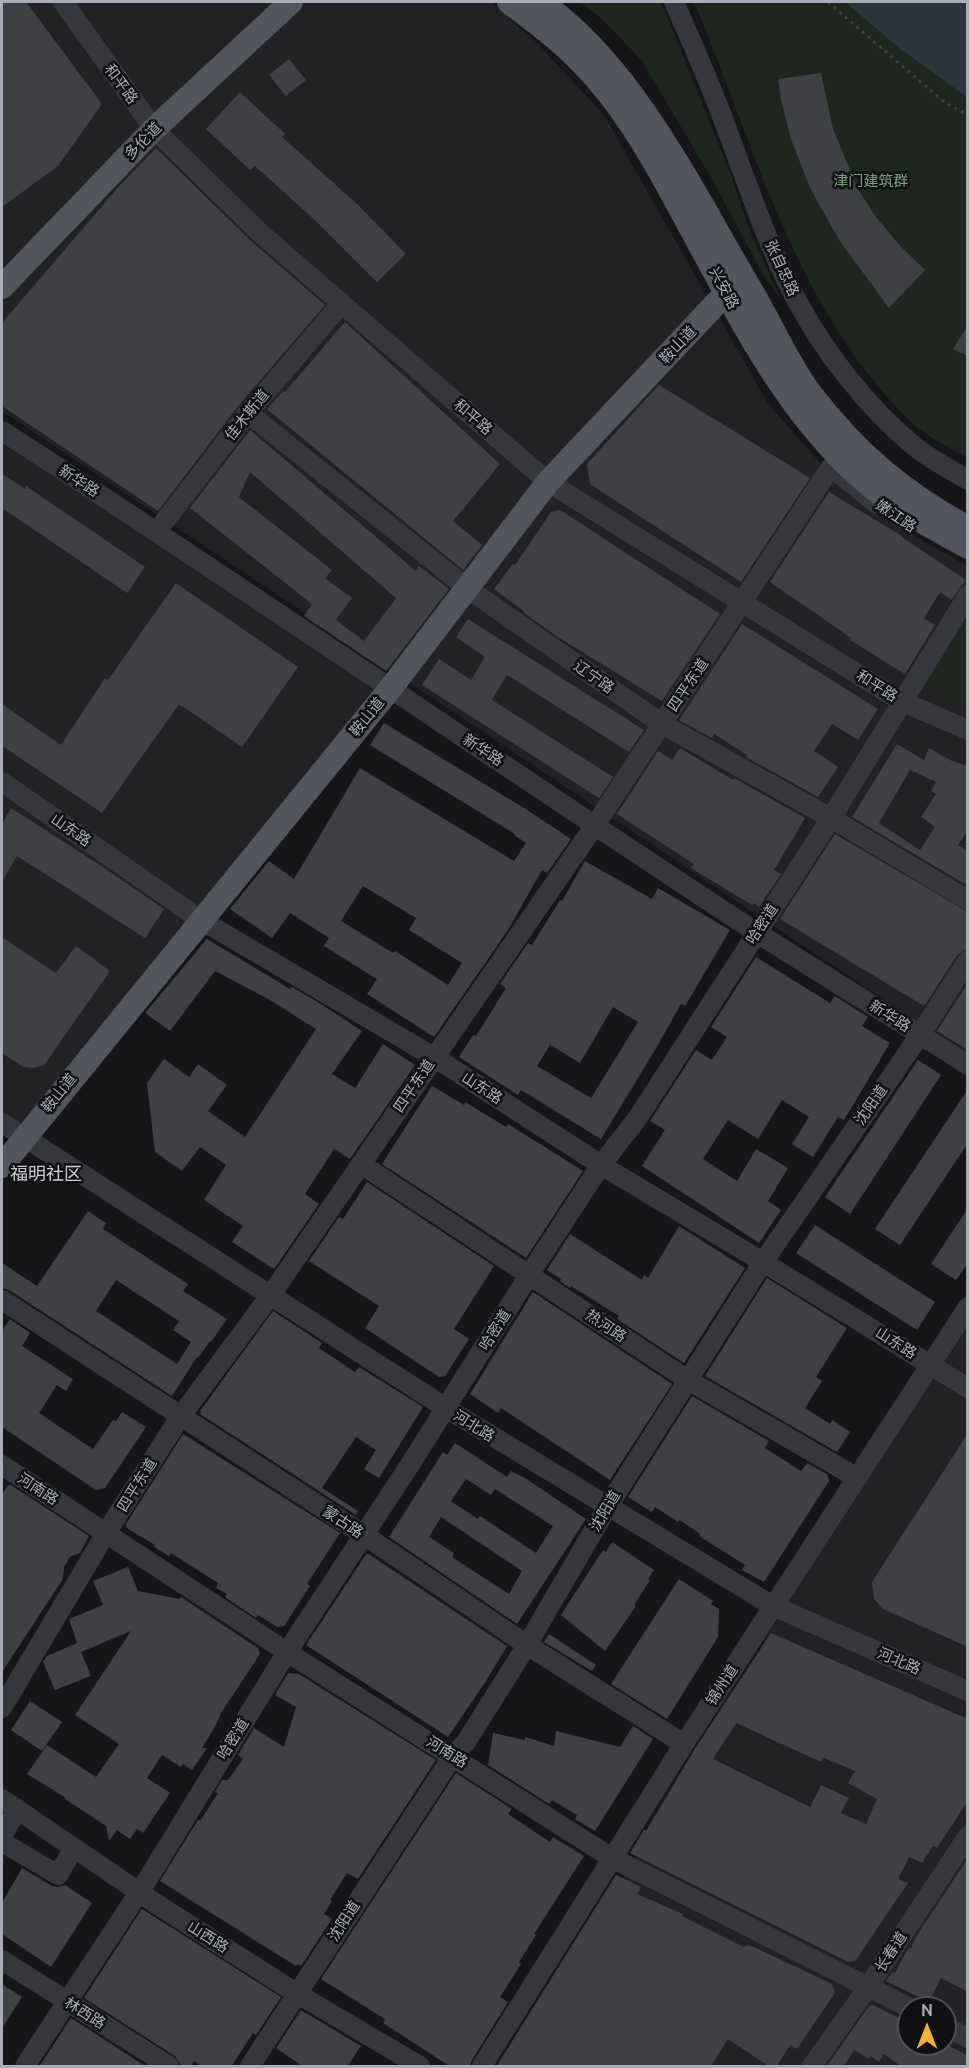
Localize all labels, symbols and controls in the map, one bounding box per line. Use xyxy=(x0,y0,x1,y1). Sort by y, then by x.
street label: 和平路 xyxy=(100,61,142,107)
street label: 多伦道 xyxy=(121,119,165,163)
park label: 津门建筑群 xyxy=(834,172,908,190)
street label: 张自忠路 xyxy=(761,237,803,299)
street label: 兴安路 xyxy=(705,264,743,312)
street label: 鞍山道 xyxy=(656,323,700,367)
street label: 佳木斯道 xyxy=(221,386,273,444)
street label: 和平路 xyxy=(450,395,496,439)
street label: 新华路 xyxy=(55,461,103,501)
street label: 嫩江路 xyxy=(872,496,920,536)
street label: 四平东道 xyxy=(664,655,712,715)
street label: 辽宁路 xyxy=(570,657,618,697)
street label: 和平路 xyxy=(853,666,901,706)
street label: 鞍山道 xyxy=(346,694,388,740)
street label: 新华路 xyxy=(459,730,507,770)
street label: 山东路 xyxy=(47,810,95,850)
street label: 哈密道 xyxy=(742,900,782,948)
street label: 新华路 xyxy=(866,996,914,1036)
street label: 四平东道 xyxy=(390,1056,438,1116)
street label: 山东路 xyxy=(458,1068,506,1108)
street label: 鞍山道 xyxy=(38,1070,80,1116)
street label: 沈阳道 xyxy=(851,1081,891,1129)
district label: 福明社区 xyxy=(10,1163,82,1185)
street label: 哈密道 xyxy=(475,1306,515,1354)
street label: 热河路 xyxy=(582,1306,630,1346)
street label: 山东路 xyxy=(872,1323,920,1363)
street label: 河北路 xyxy=(450,1406,498,1446)
street label: 四平东道 xyxy=(113,1455,161,1515)
street label: 河南路 xyxy=(14,1469,62,1509)
street label: 沈阳道 xyxy=(586,1487,624,1535)
street label: 蒙古路 xyxy=(319,1502,367,1542)
street label: 河北路 xyxy=(875,1644,923,1678)
street label: 锦州道 xyxy=(702,1661,742,1709)
street label: 哈密道 xyxy=(213,1715,253,1763)
street label: 河南路 xyxy=(423,1732,471,1772)
street label: 沈阳道 xyxy=(324,1897,364,1945)
street label: 山西路 xyxy=(184,1917,232,1957)
street label: 长春道 xyxy=(871,1928,911,1976)
street label: 林西路 xyxy=(61,1993,109,2033)
north arrow xyxy=(897,1996,957,2056)
text: N xyxy=(921,2001,933,2019)

